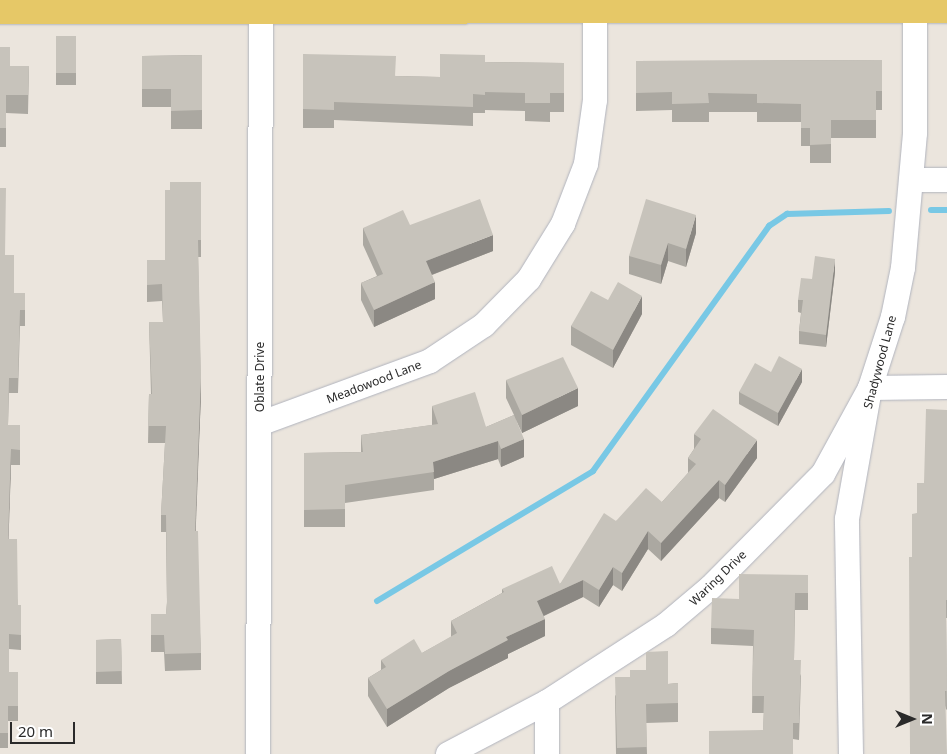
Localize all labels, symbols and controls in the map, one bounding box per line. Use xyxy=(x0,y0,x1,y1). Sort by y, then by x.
street label: Shadywood Lane xyxy=(861,314,899,410)
street label: Oblate Drive xyxy=(253,342,267,412)
street label: Meadowood Lane xyxy=(325,357,423,407)
street label: Waring Drive xyxy=(687,547,749,609)
north arrow xyxy=(887,694,937,744)
scale bar xyxy=(12,712,78,744)
text: N xyxy=(918,713,937,725)
text: 20 m xyxy=(18,721,53,741)

